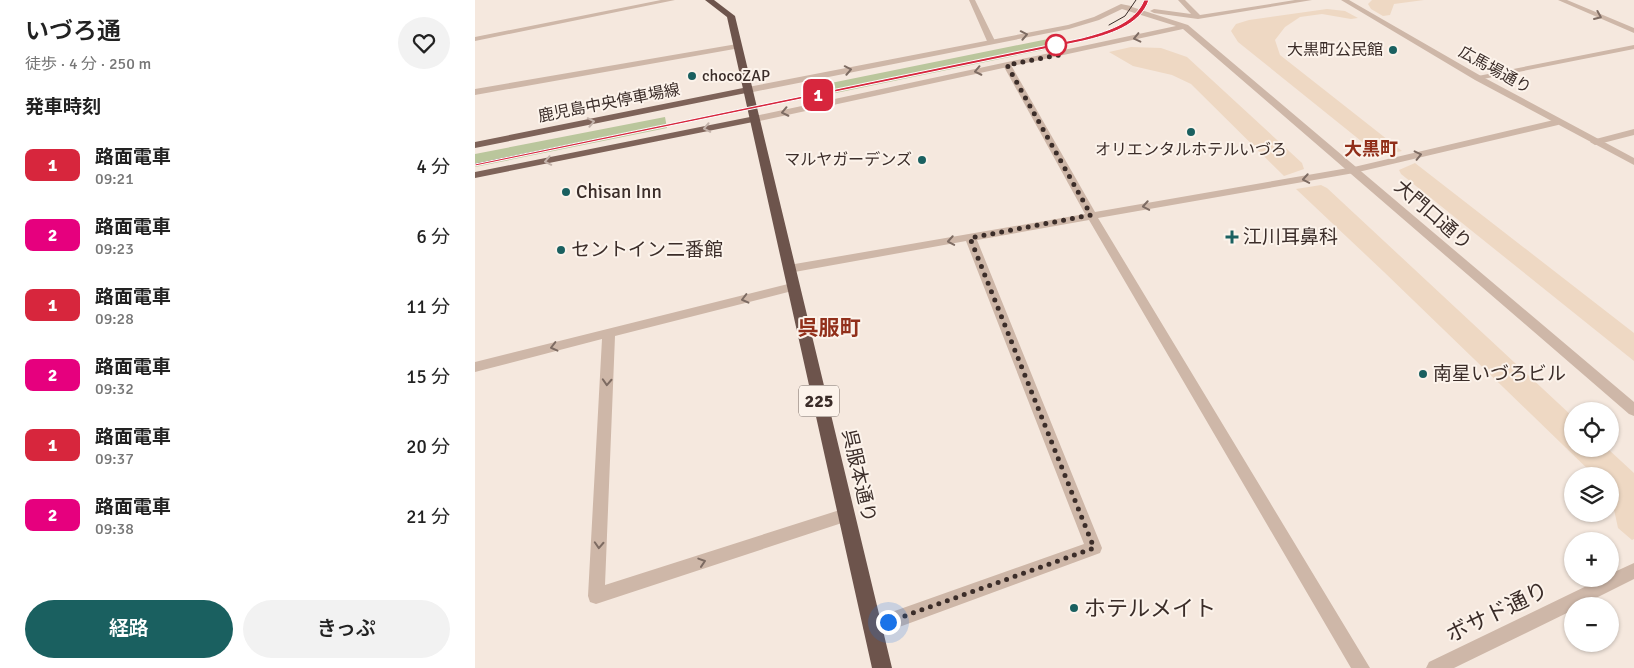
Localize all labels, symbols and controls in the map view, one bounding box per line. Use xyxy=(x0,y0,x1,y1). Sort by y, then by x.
one-way arrow xyxy=(1593,9,1602,20)
text: いづろ通 xyxy=(25,16,121,46)
button: heart xyxy=(398,17,450,69)
one-way arrow xyxy=(1020,31,1029,41)
one-way arrow xyxy=(1133,32,1142,43)
unlabelled marker xyxy=(1045,34,1067,56)
place label: 大黒町公民館 xyxy=(1287,40,1383,60)
street label: 広馬場通り xyxy=(1455,42,1535,98)
marker: 大黒町公民館 xyxy=(1387,44,1399,56)
text: 徒歩 · 4 分 · 250 m xyxy=(25,54,151,74)
one-way arrow xyxy=(974,65,983,76)
place label: chocoZAP xyxy=(702,66,770,86)
one-way arrow xyxy=(843,66,852,76)
marker: chocoZAP xyxy=(686,70,698,82)
street label: 鹿児島中央停車場線 xyxy=(536,79,682,127)
line badge: 1 xyxy=(802,79,834,111)
text: 1 xyxy=(813,84,823,106)
text: 発車時刻 xyxy=(25,95,101,119)
one-way arrow xyxy=(781,106,790,117)
one-way arrow xyxy=(587,117,596,127)
one-way arrow xyxy=(703,123,711,133)
marker: オリエンタルホテルいづろ xyxy=(1185,126,1197,138)
district label: 大黒町 xyxy=(1344,138,1398,160)
place label: オリエンタルホテルいづろ xyxy=(1095,140,1287,160)
text: 路面電車 xyxy=(95,145,171,169)
place label: マルヤガーデンズ xyxy=(784,150,912,170)
one-way arrow xyxy=(1414,150,1423,161)
text: 1 xyxy=(48,154,57,176)
marker: マルヤガーデンズ xyxy=(916,154,928,166)
text: 4 分 xyxy=(417,155,450,179)
one-way arrow xyxy=(543,155,552,165)
text: 09:21 xyxy=(95,169,134,189)
one-way arrow xyxy=(1302,173,1310,183)
street label: 大門口通り xyxy=(1389,175,1477,255)
place label: Chisan Inn xyxy=(576,180,662,204)
marker: Chisan Inn xyxy=(560,186,572,198)
one-way arrow xyxy=(1141,200,1150,210)
text: 路面電車 xyxy=(95,215,171,239)
text: 2 xyxy=(48,224,57,246)
text: 6 分 xyxy=(417,225,450,249)
place label: 江川耳鼻科 xyxy=(1243,225,1338,249)
marker: 江川耳鼻科 xyxy=(1225,230,1239,244)
one-way arrow xyxy=(947,235,956,245)
place label: セントイン二番館 xyxy=(571,238,723,262)
text: 09:23 xyxy=(95,239,134,259)
marker: セントイン二番館 xyxy=(555,244,567,256)
text: 路面電車 xyxy=(95,285,171,309)
one-way arrow xyxy=(741,293,749,303)
text: 1 xyxy=(48,294,57,316)
text: 11 分 xyxy=(406,295,450,319)
text: 09:28 xyxy=(95,309,134,329)
district label: 呉服町 xyxy=(798,315,861,341)
one-way arrow xyxy=(549,341,558,352)
text: 路面電車 xyxy=(95,355,171,379)
place label: 南星いづろビル xyxy=(1433,362,1566,386)
text: 2 xyxy=(48,364,57,386)
text: 15 分 xyxy=(406,365,450,389)
marker: 南星いづろビル xyxy=(1417,368,1429,380)
text: 09:32 xyxy=(95,379,134,399)
one-way arrow xyxy=(601,379,612,387)
road number: 225 xyxy=(799,386,839,416)
map controls xyxy=(1564,402,1619,652)
button: locate xyxy=(1564,402,1619,457)
text: 路面電車 xyxy=(95,425,171,449)
street label: 呉服本通り xyxy=(837,427,881,525)
text: 1 xyxy=(48,434,57,456)
text: 20 分 xyxy=(406,435,450,459)
text: 09:37 xyxy=(95,449,134,469)
button: layers xyxy=(1564,467,1619,522)
text: 路面電車 xyxy=(95,495,171,519)
text: 2 xyxy=(48,504,57,526)
text: 21 分 xyxy=(406,505,450,529)
text: 09:38 xyxy=(95,519,134,539)
button: + xyxy=(1564,532,1619,587)
one-way arrow xyxy=(593,541,604,549)
one-way arrow xyxy=(697,558,705,568)
street label: ボサド通り xyxy=(1442,576,1552,648)
place label: ホテルメイト xyxy=(1084,595,1216,622)
button: − xyxy=(1564,597,1619,652)
button: 経路 xyxy=(25,600,233,658)
button: きっぷ xyxy=(243,600,450,658)
marker: ホテルメイト xyxy=(1068,602,1080,614)
your location xyxy=(876,610,901,635)

